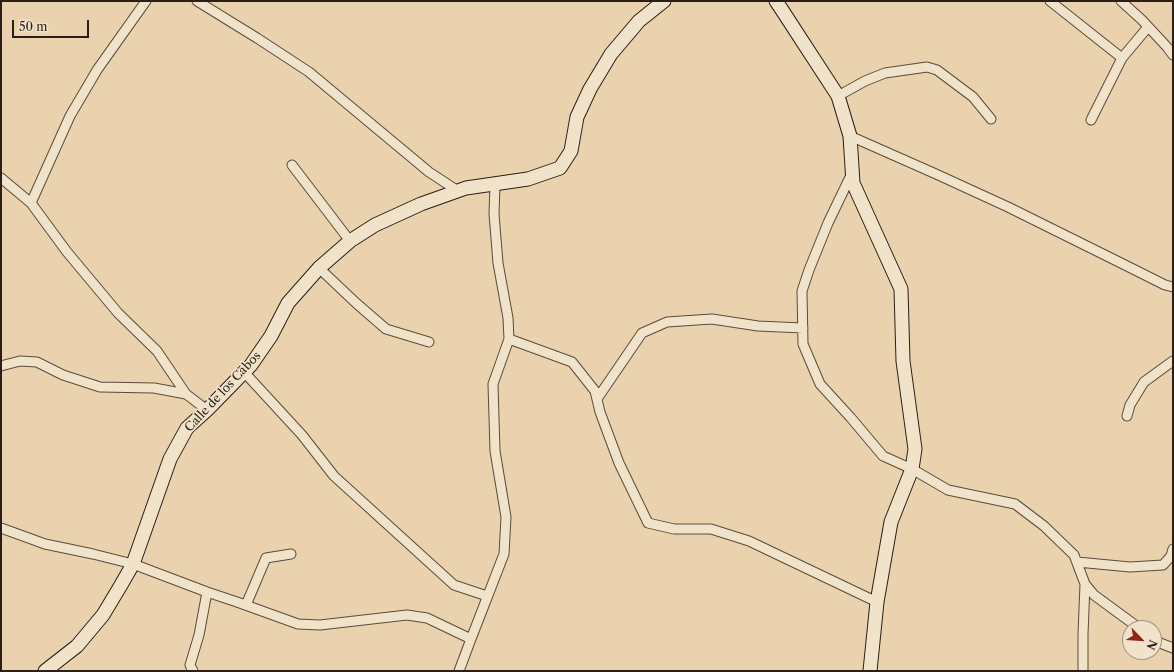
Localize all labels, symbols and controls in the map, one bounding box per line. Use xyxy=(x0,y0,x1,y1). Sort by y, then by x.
scale bar xyxy=(14,12,91,38)
text: 50 m xyxy=(19,19,48,34)
street label: Calle de los Cabos xyxy=(182,349,264,435)
north arrow xyxy=(1122,620,1162,660)
text: N xyxy=(1144,637,1160,652)

